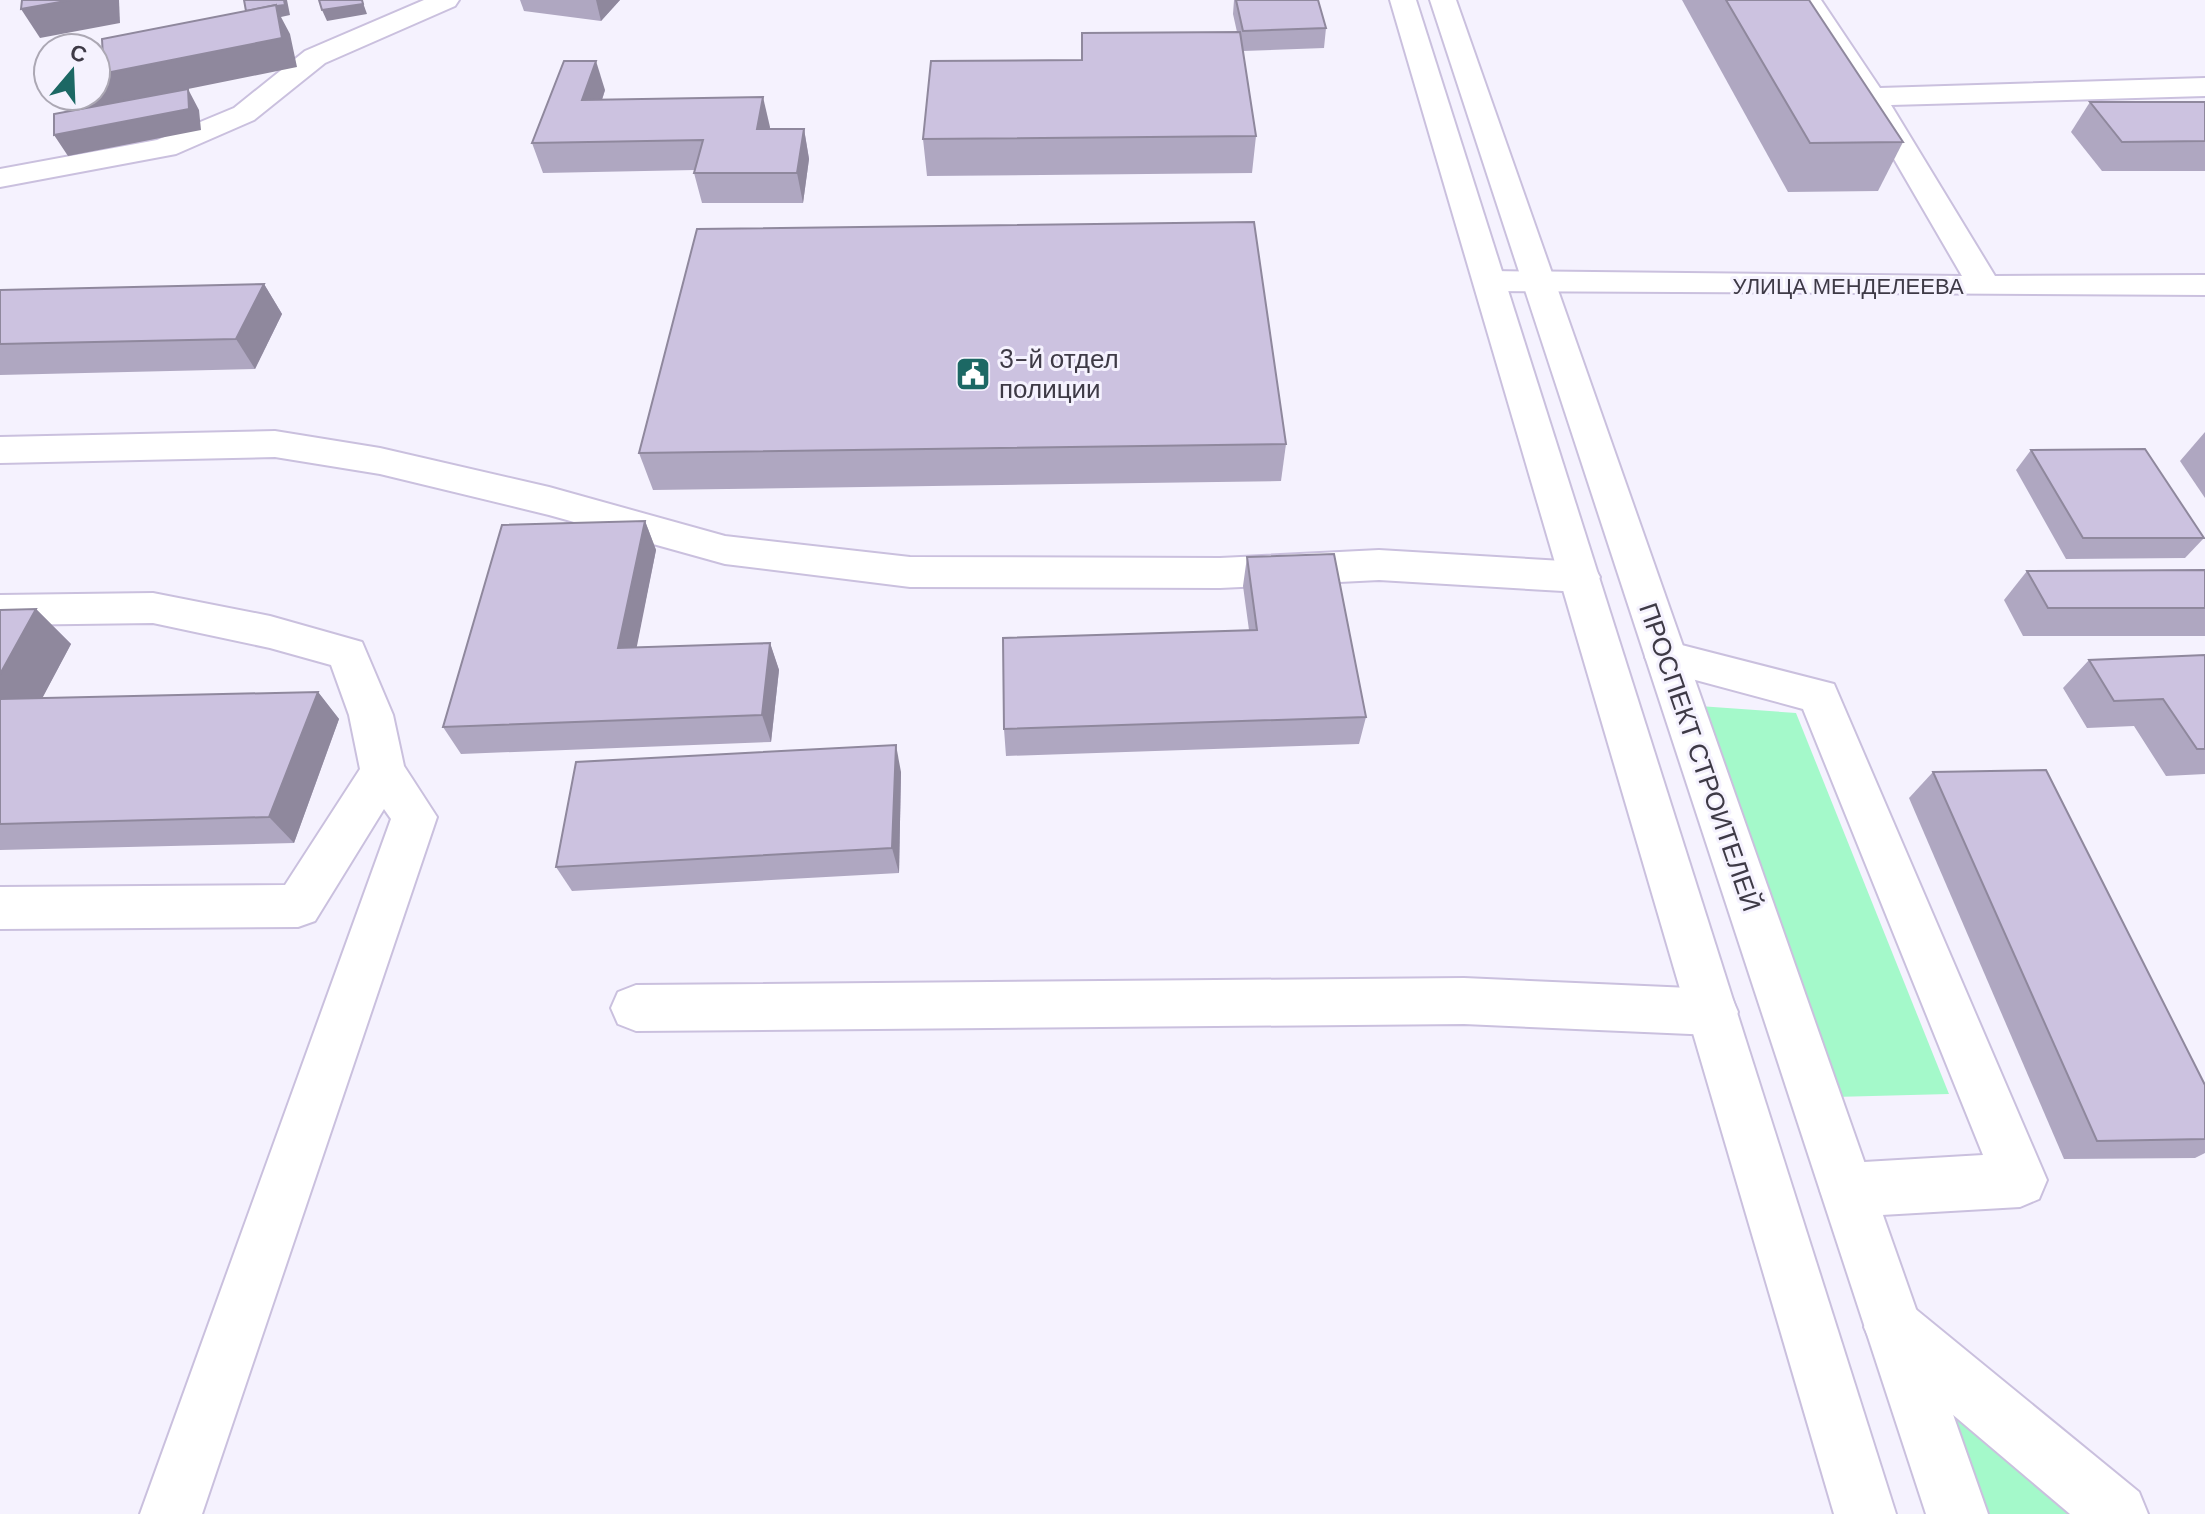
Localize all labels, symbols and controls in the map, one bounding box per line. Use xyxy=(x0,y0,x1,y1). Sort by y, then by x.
north arrow xyxy=(32,32,112,112)
text: С xyxy=(66,37,91,70)
street label: УЛИЦА МЕНДЕЛЕЕВА xyxy=(1732,272,1964,301)
place label: 3-й отдел полиции xyxy=(999,342,1119,406)
public building icon: 3-й отдел полиции xyxy=(954,355,992,393)
street label: ПРОСПЕКТ СТРОИТЕЛЕЙ xyxy=(1631,598,1769,916)

